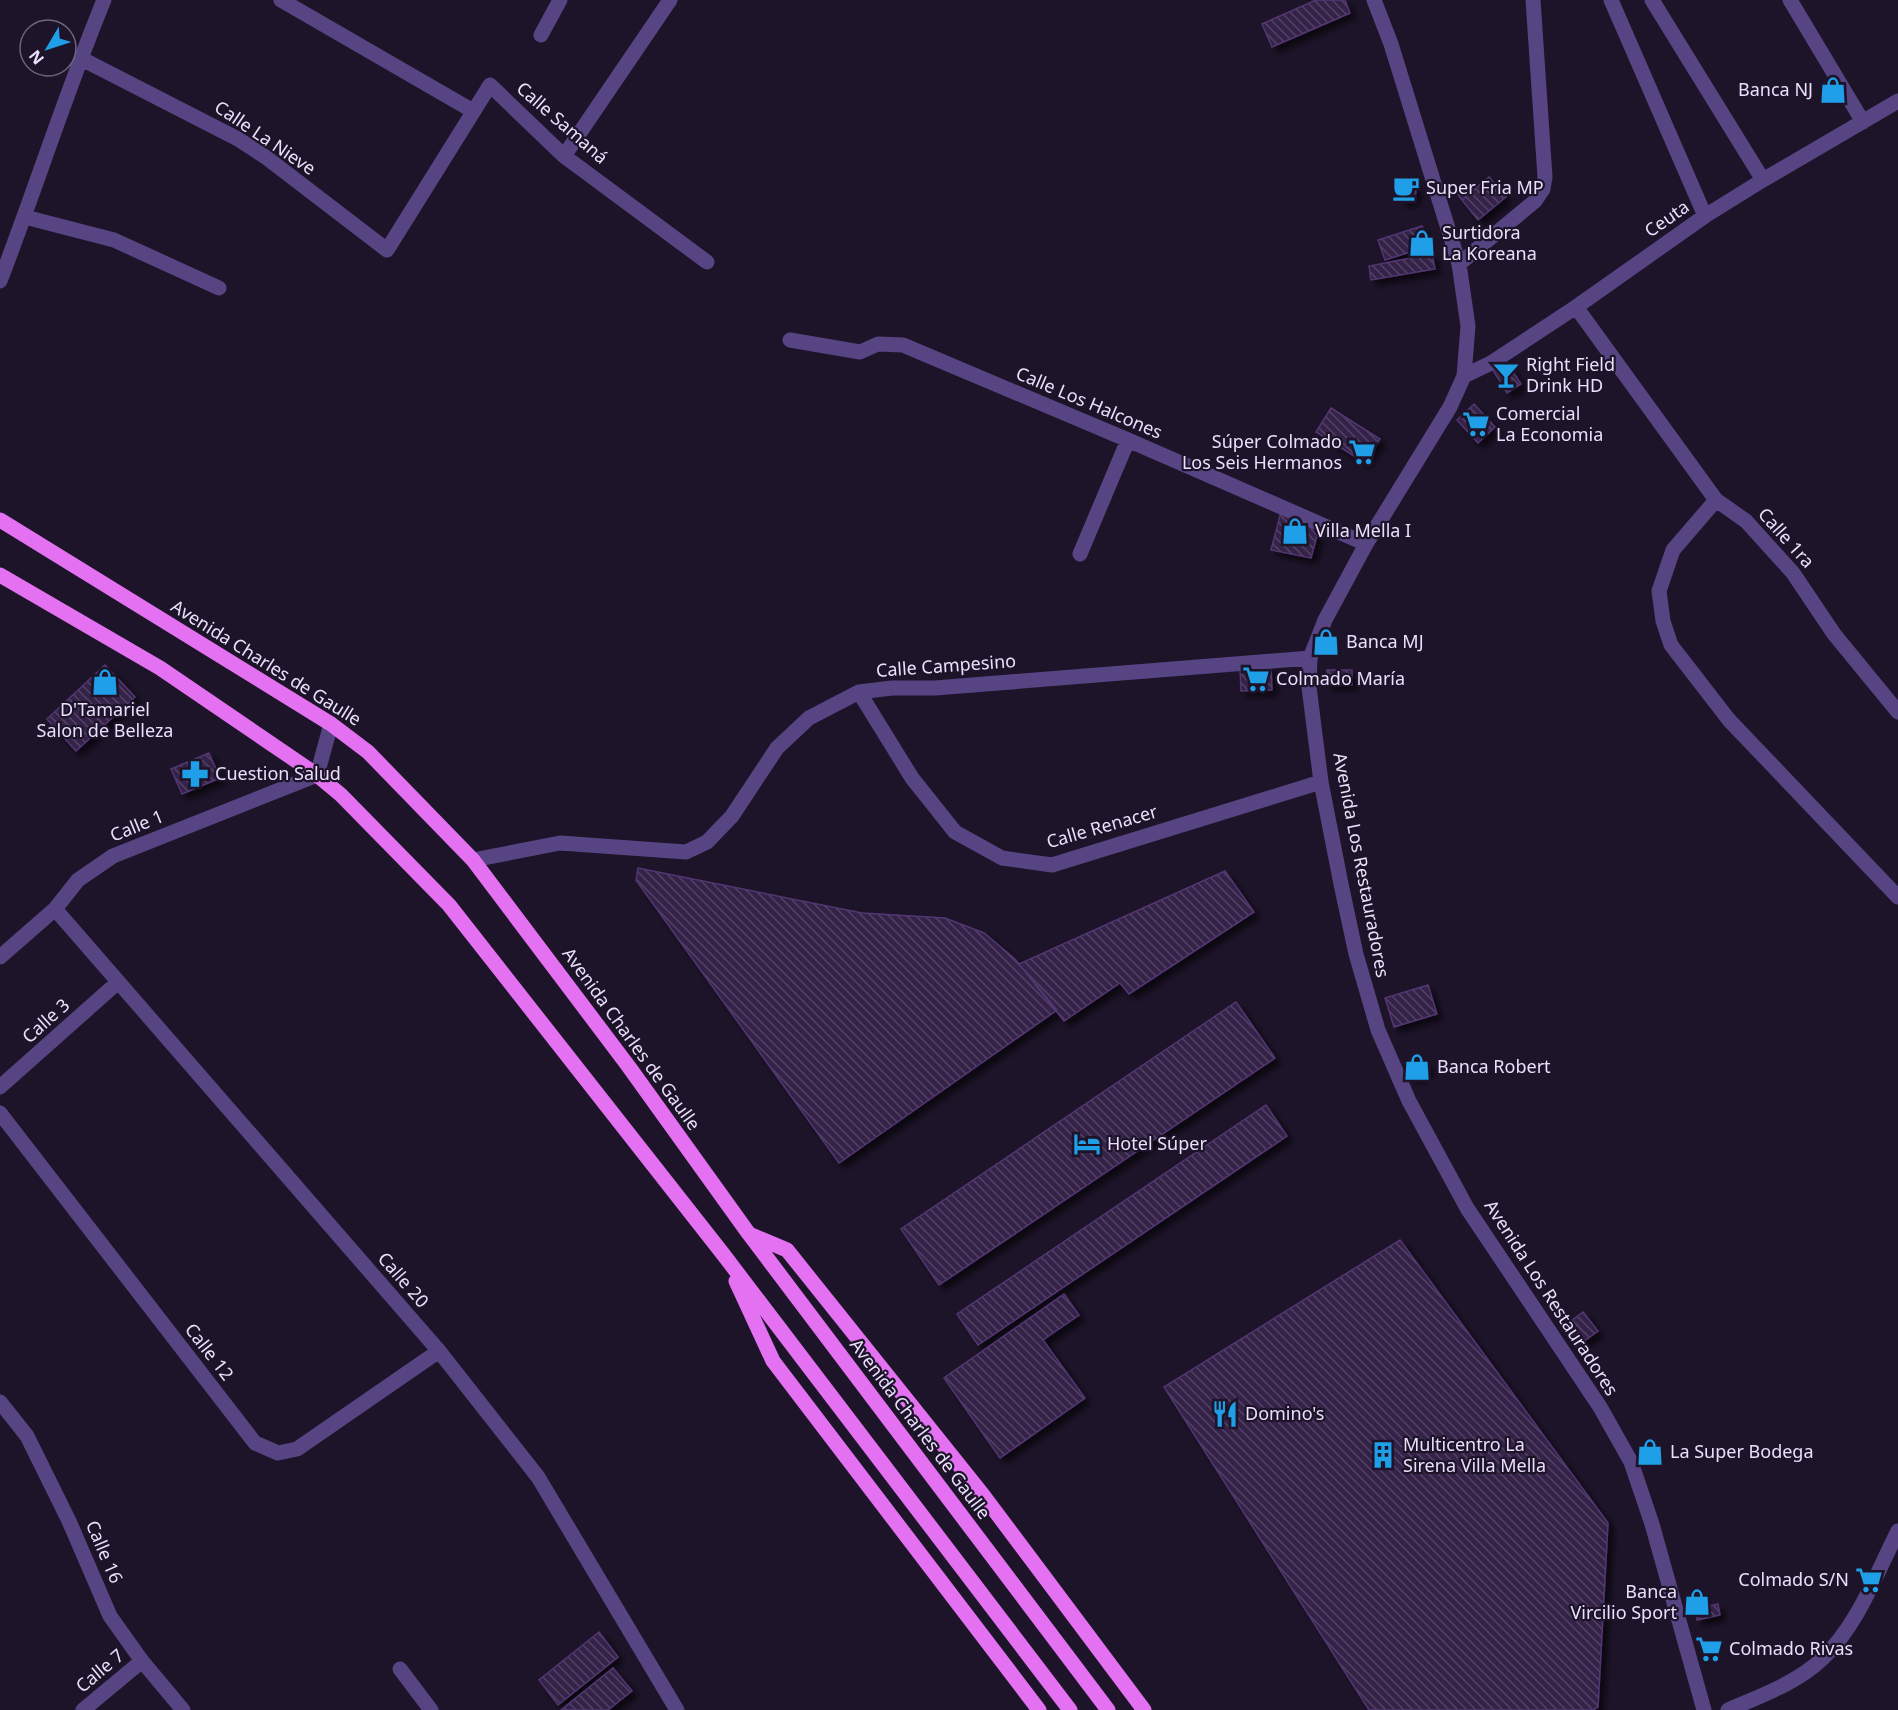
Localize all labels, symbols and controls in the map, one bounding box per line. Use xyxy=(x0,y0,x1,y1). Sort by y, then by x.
north arrow xyxy=(18,18,78,78)
text: N xyxy=(24,45,49,69)
shop icon: Banca NJ xyxy=(1818,75,1848,105)
street label: Calle Samaná xyxy=(512,76,613,169)
place label: Banca NJ xyxy=(1738,77,1813,101)
street label: Calle La Nieve xyxy=(210,94,321,180)
cafe icon: Super Fria MP xyxy=(1391,173,1421,203)
place label: Super Fria MP xyxy=(1426,175,1544,199)
street label: Ceuta xyxy=(1639,194,1693,242)
place label: Surtidora La Koreana xyxy=(1442,220,1537,265)
shop icon: Surtidora La Koreana xyxy=(1407,228,1437,258)
place label: Right Field Drink HD xyxy=(1526,352,1615,397)
street label: Calle Los Halcones xyxy=(1013,360,1166,444)
bar icon: Right Field Drink HD xyxy=(1491,360,1521,390)
place label: Comercial La Economia xyxy=(1496,401,1603,446)
supermarket icon: Comercial La Economia xyxy=(1461,409,1491,439)
place label: Súper Colmado Los Seis Hermanos xyxy=(1182,429,1342,474)
supermarket icon: Súper Colmado Los Seis Hermanos xyxy=(1347,437,1377,467)
street label: Calle 1ra xyxy=(1753,502,1820,573)
shop icon: Villa Mella I xyxy=(1280,516,1310,546)
place label: Villa Mella I xyxy=(1315,518,1411,542)
street label: Avenida Charles de Gaulle xyxy=(167,594,366,731)
shop icon: Banca MJ xyxy=(1311,627,1341,657)
place label: Banca MJ xyxy=(1346,629,1424,653)
street label: Calle Campesino xyxy=(875,648,1017,682)
supermarket icon: Colmado María xyxy=(1241,664,1271,694)
place label: Colmado María xyxy=(1276,666,1405,690)
shop icon: D'Tamariel Salon de Belleza xyxy=(90,667,120,697)
place label: D'Tamariel Salon de Belleza xyxy=(37,697,173,742)
street label: Avenida Los Restauradores xyxy=(1328,750,1396,979)
pharmacy icon: Cuestion Salud xyxy=(180,759,210,789)
place label: Cuestion Salud xyxy=(215,761,341,785)
street label: Calle Renacer xyxy=(1043,799,1161,853)
street label: Calle 1 xyxy=(106,803,167,847)
street label: Avenida Charles de Gaulle xyxy=(557,942,706,1135)
street label: Calle 3 xyxy=(17,993,74,1048)
shop icon: Banca Robert xyxy=(1402,1052,1432,1082)
place label: Banca Robert xyxy=(1437,1054,1551,1078)
hotel icon: Hotel Súper xyxy=(1072,1129,1102,1159)
place label: Hotel Súper xyxy=(1107,1131,1207,1155)
street label: Avenida Los Restauradores xyxy=(1479,1195,1624,1400)
street label: Calle 20 xyxy=(373,1246,435,1312)
street label: Calle 12 xyxy=(180,1318,240,1385)
street label: Avenida Charles de Gaulle xyxy=(845,1333,997,1524)
restaurant icon: Domino's xyxy=(1210,1399,1240,1429)
place label: Domino's xyxy=(1245,1401,1324,1425)
place label: Multicentro La Sirena Villa Mella xyxy=(1403,1432,1546,1477)
shop icon: La Super Bodega xyxy=(1635,1437,1665,1467)
place label: La Super Bodega xyxy=(1670,1439,1814,1463)
building icon: Multicentro La Sirena Villa Mella xyxy=(1368,1440,1398,1470)
street label: Calle 16 xyxy=(81,1516,129,1587)
supermarket icon: Colmado S/N xyxy=(1854,1565,1884,1595)
place label: Colmado S/N xyxy=(1738,1567,1849,1591)
place label: Banca Vircilio Sport xyxy=(1571,1579,1677,1624)
shop icon: Banca Vircilio Sport xyxy=(1682,1587,1712,1617)
supermarket icon: Colmado Rivas xyxy=(1694,1634,1724,1664)
place label: Colmado Rivas xyxy=(1729,1636,1853,1660)
street label: Calle 7 xyxy=(70,1643,128,1697)

